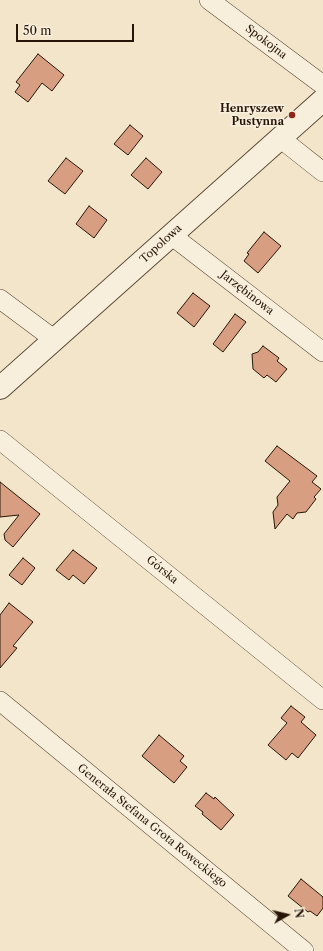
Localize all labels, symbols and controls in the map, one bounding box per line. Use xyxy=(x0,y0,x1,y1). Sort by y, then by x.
scale bar xyxy=(18,16,136,42)
street label: Spokojna xyxy=(243,22,289,62)
text: 50 m xyxy=(23,23,52,38)
place label: Henryszew Pustynna xyxy=(220,102,284,128)
marker: Henryszew Pustynna xyxy=(287,110,297,120)
street label: Topolowa xyxy=(137,222,185,266)
street label: Jarzębinowa xyxy=(218,268,276,318)
street label: Górska xyxy=(143,553,181,587)
street label: Generała Stefana Grota Roweckiego xyxy=(75,761,229,891)
north arrow xyxy=(267,895,307,935)
text: N xyxy=(291,908,306,919)

